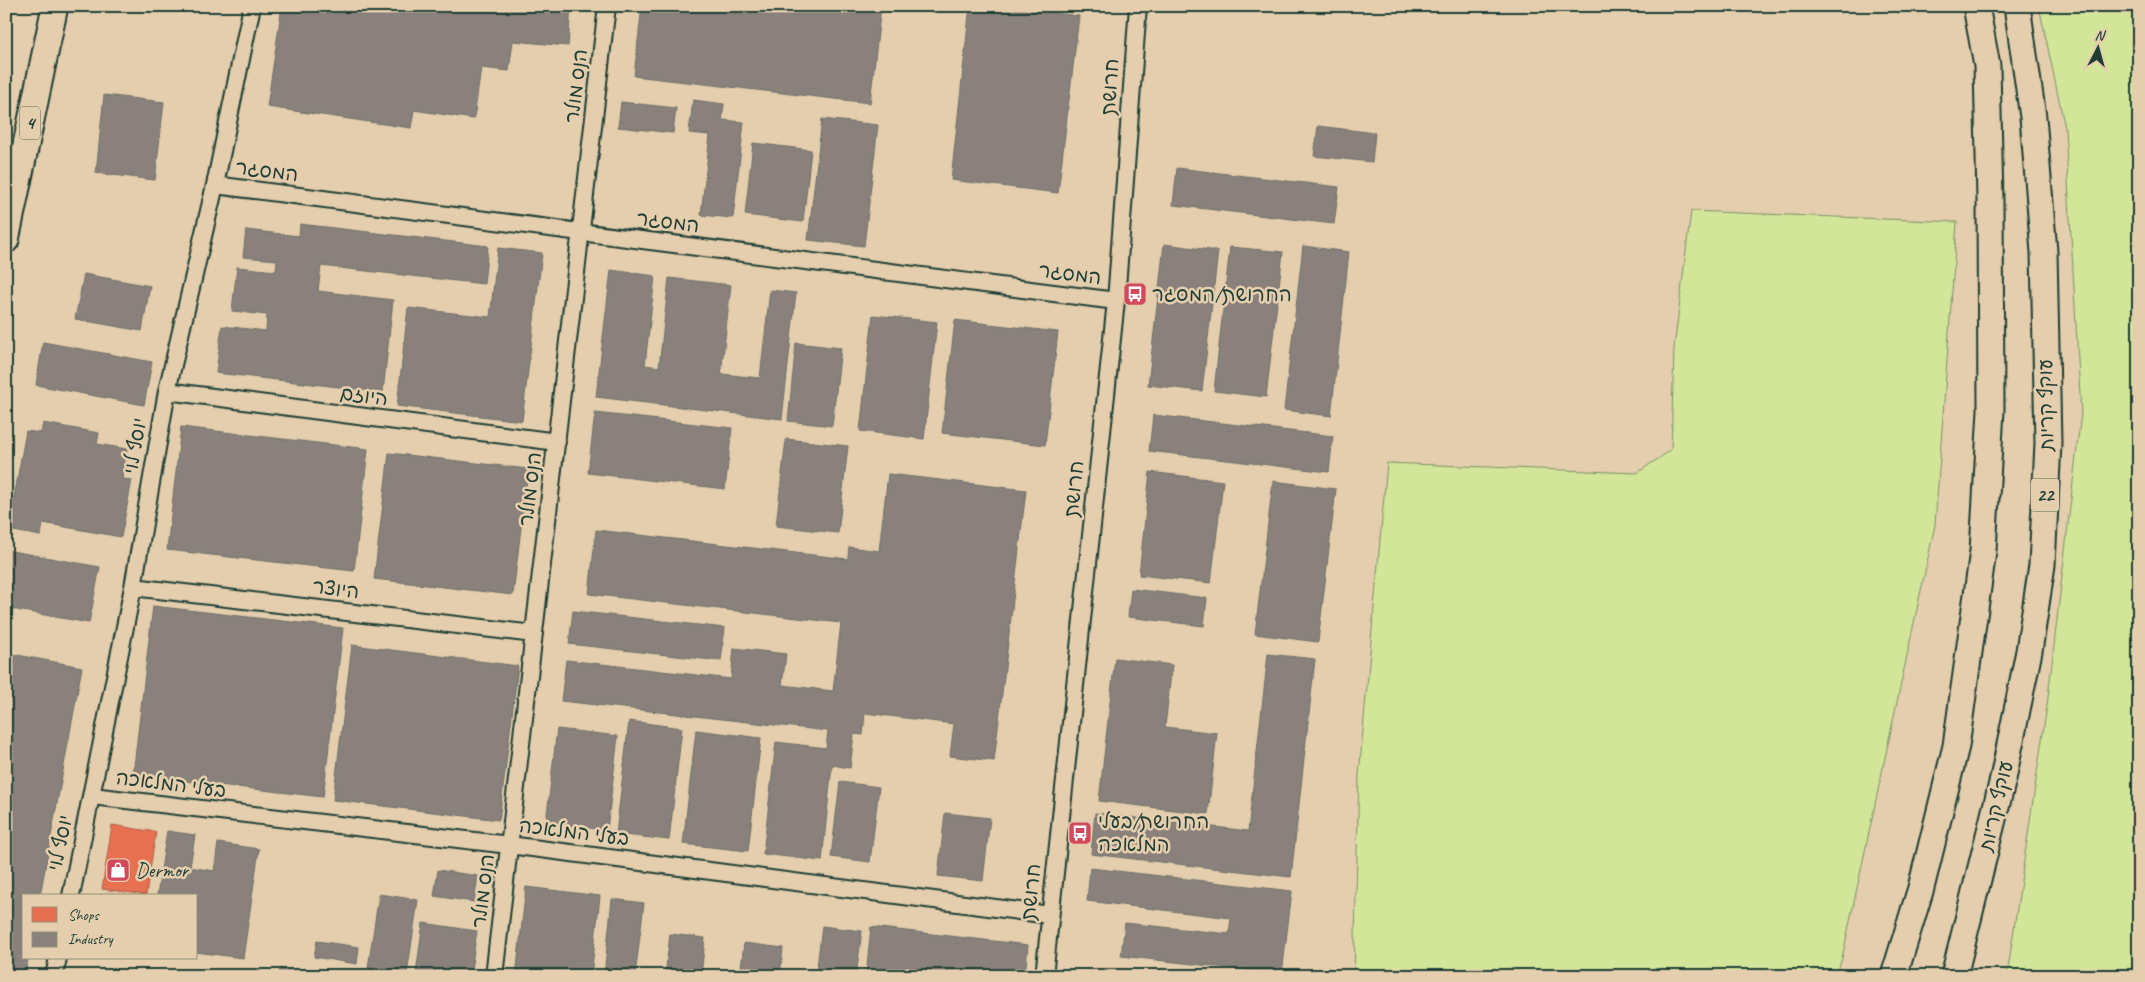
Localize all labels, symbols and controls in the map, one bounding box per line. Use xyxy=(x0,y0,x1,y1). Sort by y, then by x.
north arrow xyxy=(2072,22,2122,72)
text: N xyxy=(2094,27,2107,45)
street label: הנס מולר xyxy=(559,47,593,125)
street label: חרושת xyxy=(1096,58,1124,116)
road number: 4 xyxy=(20,106,40,140)
street label: המסגר xyxy=(234,155,300,187)
street label: המסגר xyxy=(635,206,701,238)
street label: המסגר xyxy=(1037,258,1103,290)
bus stop icon: החרושת/המסגר xyxy=(1122,281,1148,307)
place label: החרושת/המסגר xyxy=(1152,282,1292,307)
street label: עוקף קריות xyxy=(2033,359,2059,452)
street label: היוזם xyxy=(338,381,390,411)
street label: יוסף לוי xyxy=(118,416,152,476)
street label: הנס מולר xyxy=(513,450,547,528)
street label: חרושת xyxy=(1059,459,1089,519)
road number: 22 xyxy=(2031,478,2059,512)
street label: היוצר xyxy=(311,574,361,604)
street label: עוקף קריות xyxy=(1973,758,2019,855)
street label: בעלי המלאכה xyxy=(114,765,228,803)
place label: החרושת/בעלי המלאכה xyxy=(1098,809,1209,857)
street label: יוסף לוי xyxy=(42,813,78,873)
street label: בעלי המלאכה xyxy=(517,813,631,851)
bus stop icon: החרושת/בעלי המלאכה xyxy=(1067,820,1093,846)
street label: הנס מולר xyxy=(466,852,500,930)
shop icon: Dermor xyxy=(105,857,131,883)
place label: Dermor xyxy=(136,858,190,883)
street label: חרושת xyxy=(1016,862,1046,922)
legend xyxy=(22,894,198,960)
text: Shops xyxy=(68,906,101,925)
text: Industry xyxy=(68,930,115,949)

